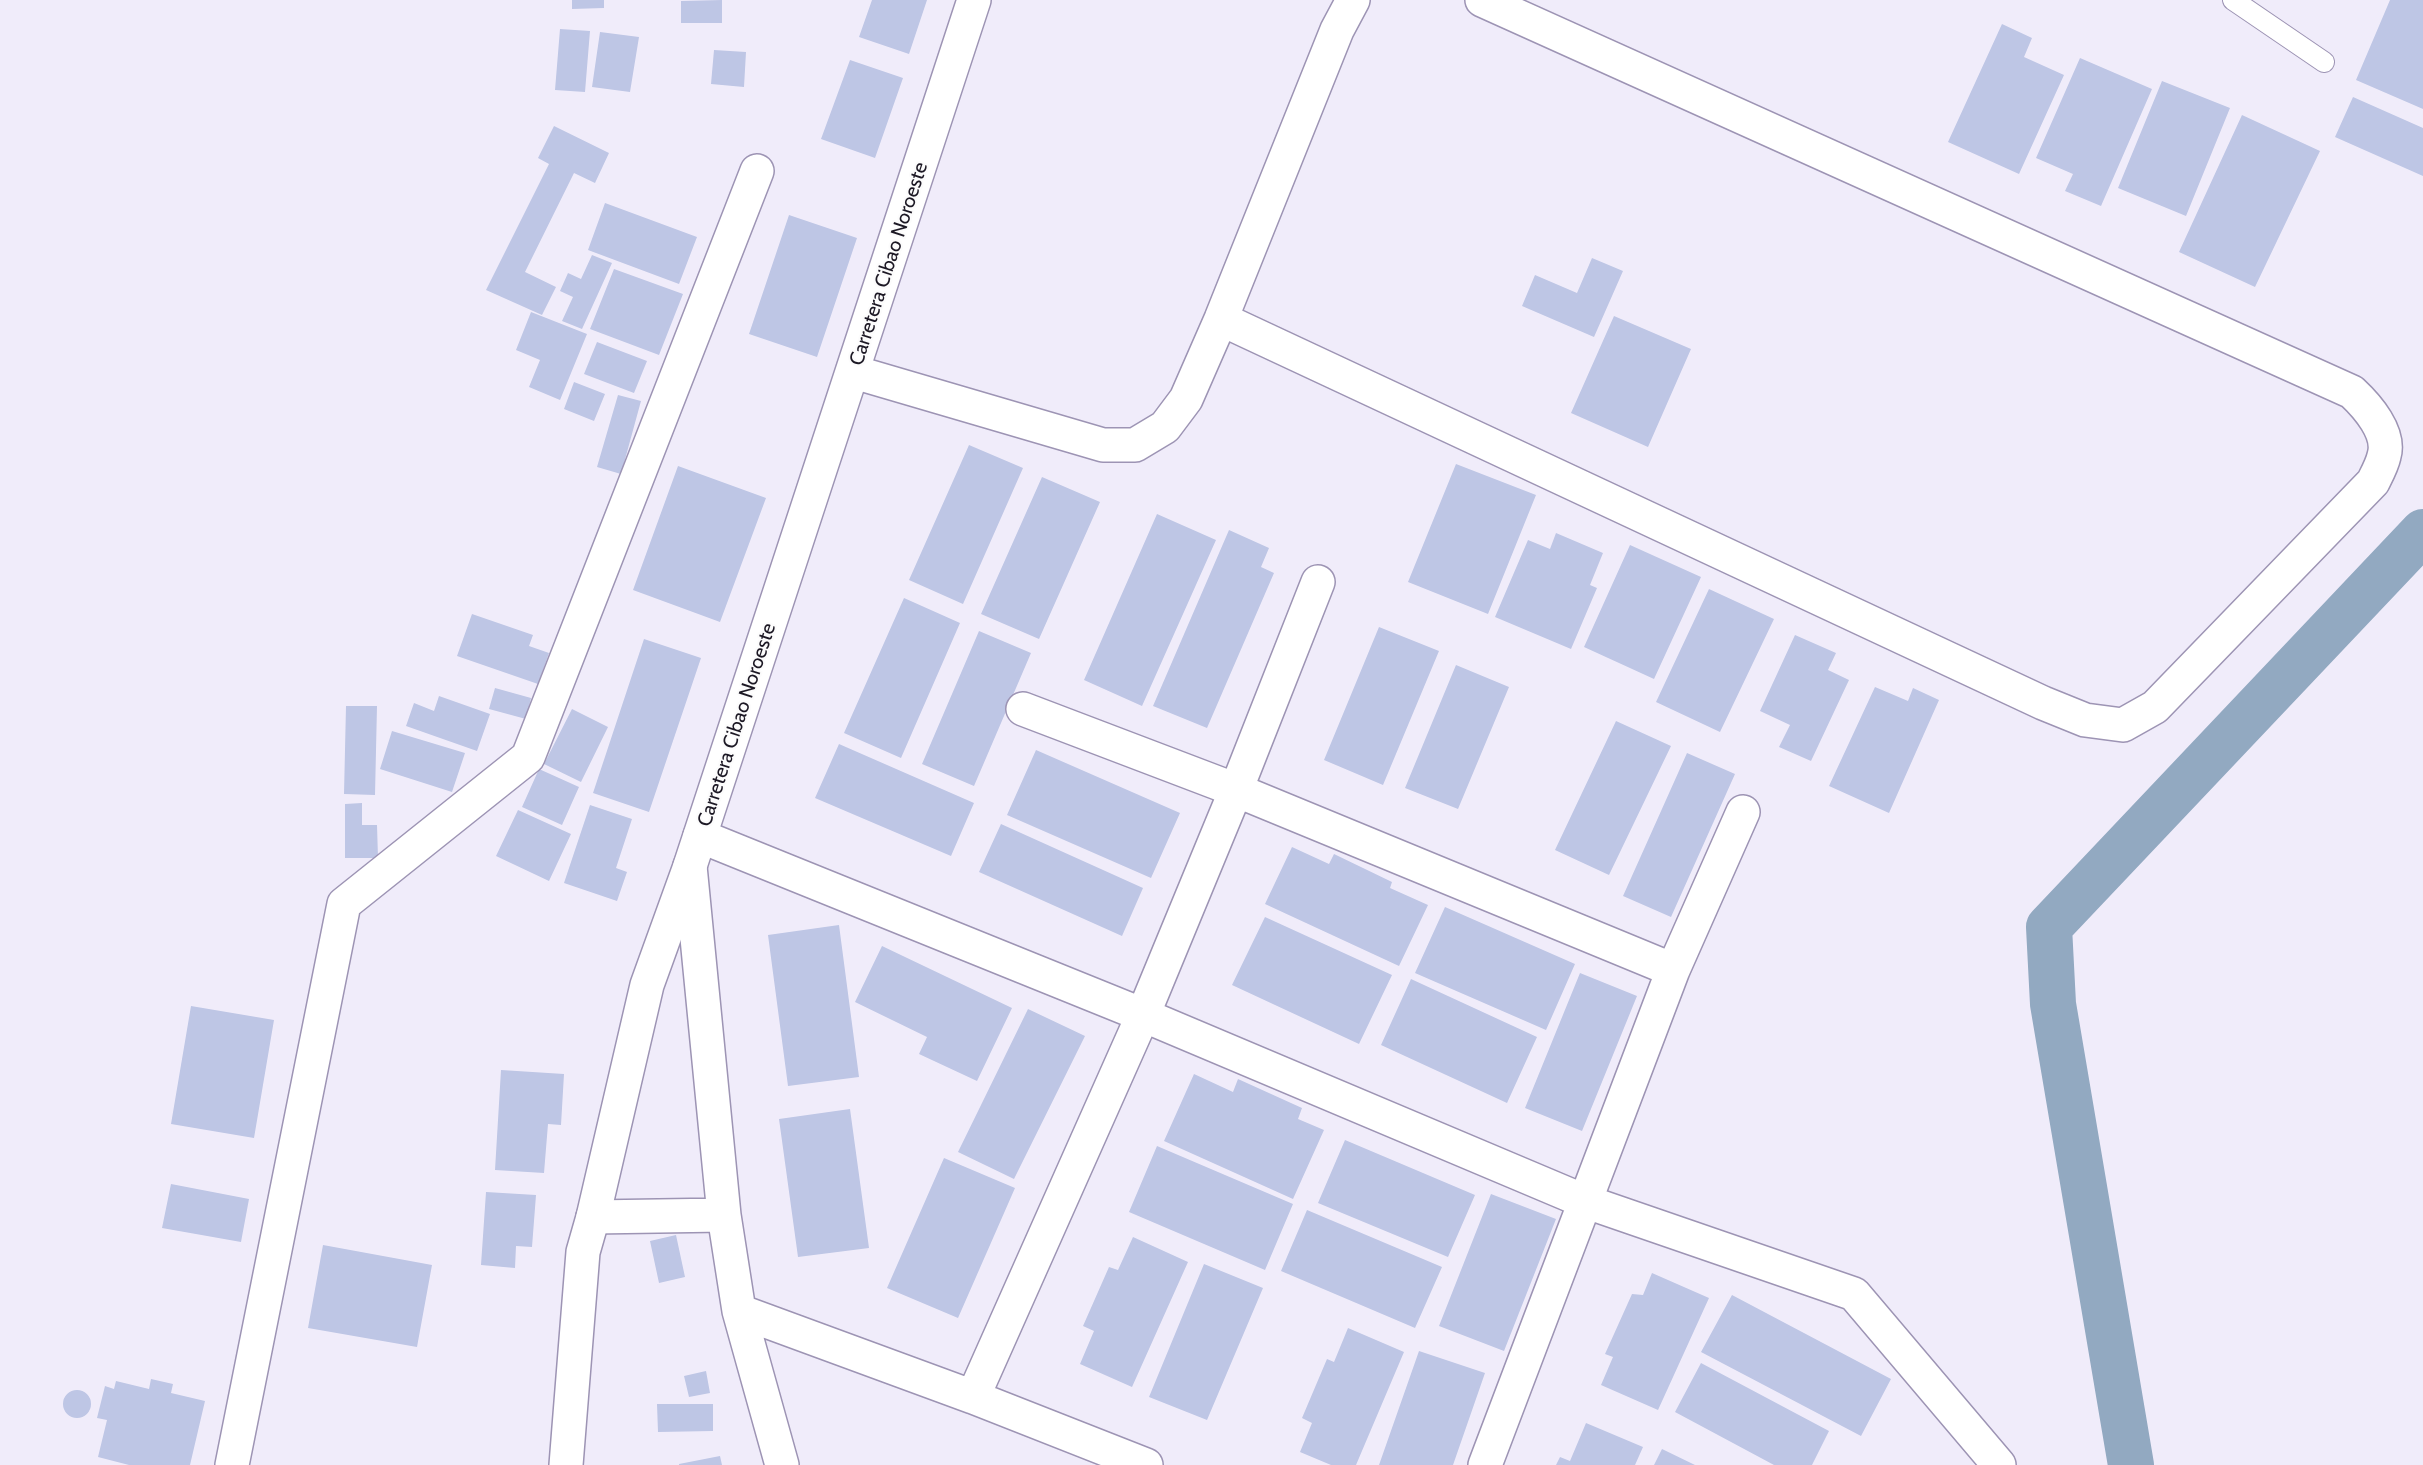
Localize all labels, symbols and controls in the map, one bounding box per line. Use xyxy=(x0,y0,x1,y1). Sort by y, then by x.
street label: Carretera Cibao Noroeste xyxy=(845,159,933,369)
street label: Carretera Cibao Noroeste xyxy=(693,620,781,830)

